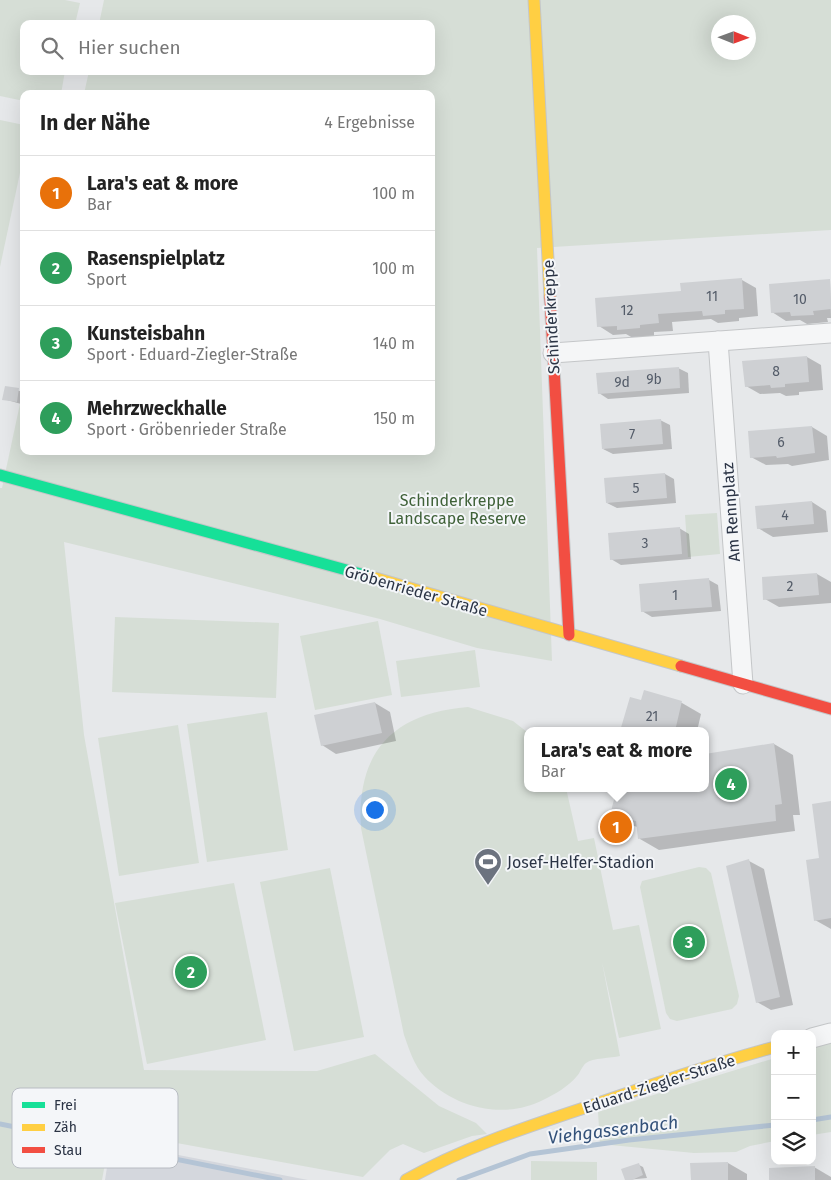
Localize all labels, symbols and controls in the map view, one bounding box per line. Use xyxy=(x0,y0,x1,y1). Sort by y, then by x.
north arrow xyxy=(711,15,756,60)
search box xyxy=(20,20,435,75)
icon: search xyxy=(38,34,66,62)
text: Hier suchen xyxy=(78,36,181,59)
text: In der Nähe xyxy=(40,110,150,136)
text: 4 Ergebnisse xyxy=(324,113,415,132)
text: Lara's eat & more xyxy=(87,172,238,195)
text: 1 xyxy=(52,184,60,203)
text: 100 m xyxy=(372,184,415,203)
text: Bar xyxy=(87,195,112,214)
text: Rasenspielplatz xyxy=(87,247,225,270)
text: 2 xyxy=(52,259,60,278)
text: 100 m xyxy=(372,259,415,278)
street label: Schinderkreppe xyxy=(539,259,563,375)
text: Sport xyxy=(87,270,127,289)
house number: 11 xyxy=(706,288,718,305)
house number: 10 xyxy=(793,291,807,308)
house number: 12 xyxy=(621,302,634,319)
text: Kunsteisbahn xyxy=(87,322,205,345)
text: 3 xyxy=(52,334,60,353)
text: 140 m xyxy=(373,334,415,353)
text: Sport · Eduard-Ziegler-Straße xyxy=(87,345,298,364)
house number: 8 xyxy=(772,363,780,380)
house number: 9b xyxy=(646,371,662,388)
house number: 9d xyxy=(614,374,630,391)
text: Mehrzweckhalle xyxy=(87,397,227,420)
text: 4 xyxy=(51,409,61,428)
text: 150 m xyxy=(373,409,415,428)
text: Sport · Gröbenrieder Straße xyxy=(87,420,287,439)
house number: 7 xyxy=(629,426,635,443)
house number: 6 xyxy=(777,434,785,451)
street label: Am Rennplatz xyxy=(718,462,744,562)
house number: 5 xyxy=(632,480,640,497)
park label: Schinderkreppe Landscape Reserve xyxy=(388,491,526,528)
house number: 4 xyxy=(781,507,789,524)
house number: 3 xyxy=(642,535,649,552)
street label: Gröbenrieder Straße xyxy=(342,561,490,621)
house number: 2 xyxy=(787,578,794,595)
house number: 1 xyxy=(672,587,678,604)
house number: 21 xyxy=(646,708,658,725)
popup xyxy=(524,727,709,792)
text: Lara's eat & more xyxy=(541,739,692,762)
text: Bar xyxy=(541,762,565,781)
pin: 4 xyxy=(715,765,747,803)
your location xyxy=(362,797,388,823)
pin: 1 xyxy=(600,808,632,846)
sports icon: Josef-Helfer-Stadion xyxy=(473,847,503,886)
place label: Josef-Helfer-Stadion xyxy=(507,853,654,872)
pin: 3 xyxy=(673,923,705,961)
pin: 2 xyxy=(175,953,207,991)
map controls xyxy=(771,1030,816,1165)
button: + xyxy=(771,1030,816,1075)
street label: Eduard-Ziegler-Straße xyxy=(581,1050,737,1118)
button: − xyxy=(771,1075,816,1120)
legend xyxy=(12,1088,178,1168)
text: Frei xyxy=(54,1097,77,1114)
water label: Viehgassenbach xyxy=(547,1111,679,1149)
text: Zäh xyxy=(54,1119,77,1136)
button: layers xyxy=(771,1120,816,1165)
text: Stau xyxy=(54,1142,82,1159)

